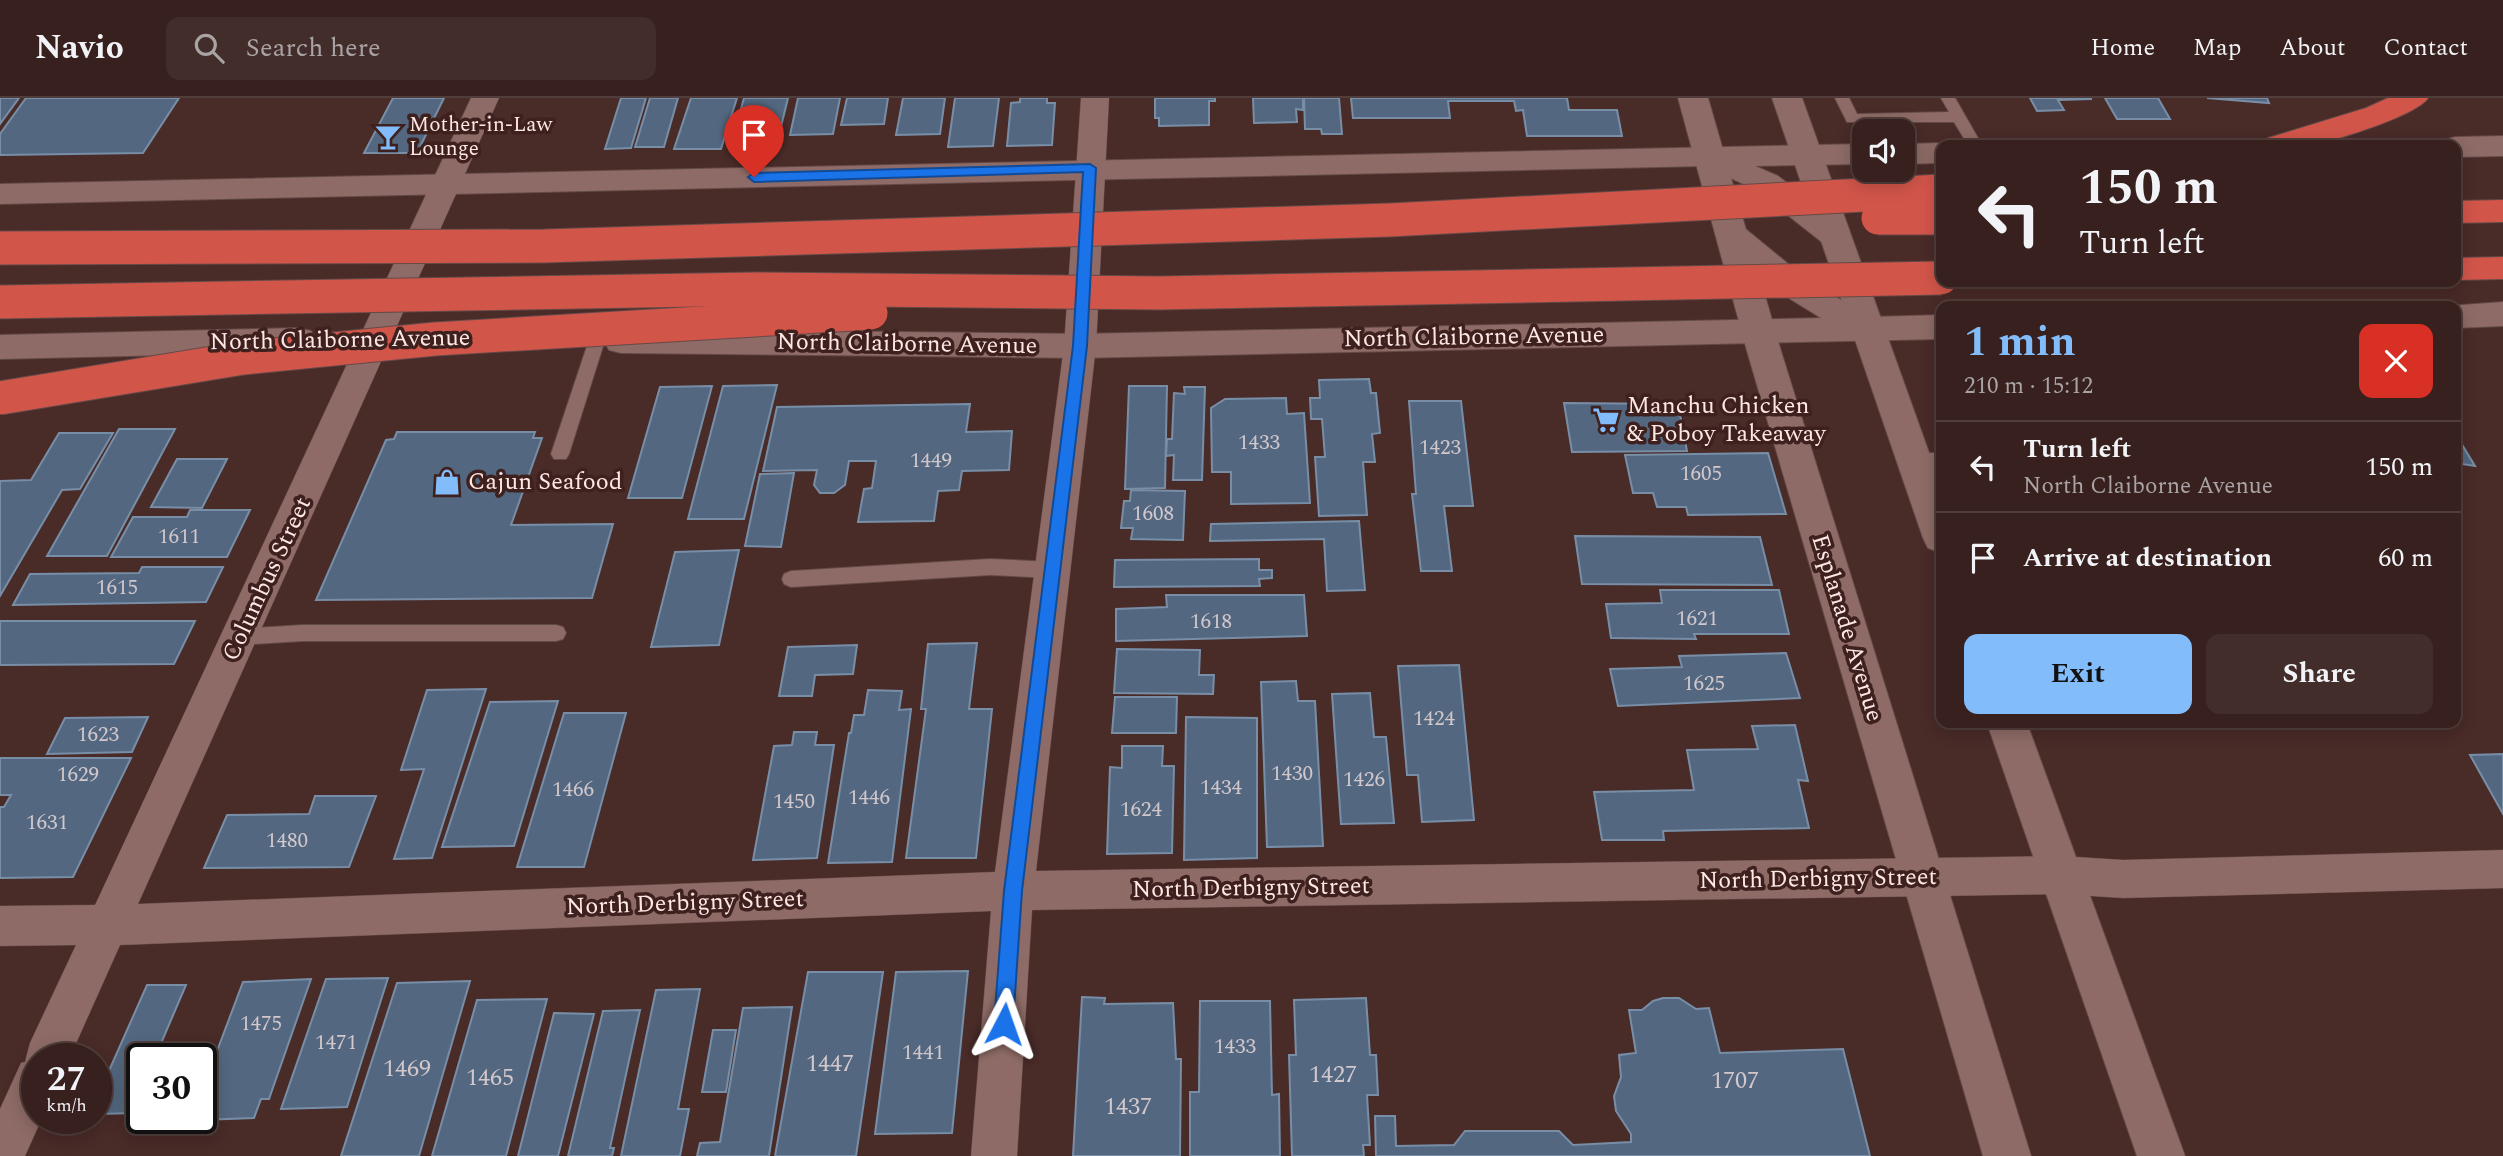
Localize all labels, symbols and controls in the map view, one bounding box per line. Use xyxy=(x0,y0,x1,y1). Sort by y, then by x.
search box xyxy=(166,17,656,80)
text: Navio xyxy=(35,23,124,73)
text: Search here xyxy=(246,28,381,68)
icon: search xyxy=(190,29,228,67)
text: Home xyxy=(2090,30,2155,66)
text: Map xyxy=(2193,30,2241,66)
text: About xyxy=(2279,30,2345,66)
text: Contact xyxy=(2383,30,2468,66)
pin xyxy=(724,105,784,177)
place label: Mother-in-Law Lounge xyxy=(409,109,554,165)
icon: arrive xyxy=(735,116,773,154)
map controls xyxy=(1852,119,1915,182)
button: sound xyxy=(1852,119,1915,182)
bar icon: Mother-in-Law Lounge xyxy=(373,122,403,152)
text: 150 m xyxy=(2079,151,2218,226)
icon: left xyxy=(1964,168,2055,259)
text: Turn left xyxy=(2079,219,2205,268)
text: 1 min xyxy=(1964,311,2076,374)
street label: North Claiborne Avenue xyxy=(1343,317,1605,357)
street label: North Claiborne Avenue xyxy=(209,320,471,360)
street label: North Claiborne Avenue xyxy=(776,324,1038,364)
button: close xyxy=(2359,324,2433,398)
text: 210 m · 15:12 xyxy=(1964,369,2093,404)
place label: Manchu Chicken & Poboy Takeaway xyxy=(1627,388,1827,452)
supermarket icon: Manchu Chicken & Poboy Takeaway xyxy=(1591,405,1621,435)
house number: 1433 xyxy=(1238,427,1280,459)
text: Turn left xyxy=(2023,429,2131,469)
house number: 1423 xyxy=(1419,432,1461,464)
house number: 1449 xyxy=(910,445,952,477)
text: 150 m xyxy=(2365,447,2433,487)
icon: left xyxy=(1964,448,2002,486)
house number: 1605 xyxy=(1680,458,1722,490)
place label: Cajun Seafood xyxy=(468,464,622,500)
shop icon: Cajun Seafood xyxy=(432,467,462,497)
text: North Claiborne Avenue xyxy=(2023,469,2273,504)
street label: Columbus Street xyxy=(213,491,321,667)
house number: 1608 xyxy=(1132,498,1174,530)
house number: 1611 xyxy=(158,521,200,553)
street label: Esplanade Avenue xyxy=(1801,530,1893,726)
text: Arrive at destination xyxy=(2023,538,2272,578)
text: 60 m xyxy=(2378,538,2433,578)
icon: arrive xyxy=(1964,539,2002,577)
house number: 1615 xyxy=(96,572,138,604)
house number: 1621 xyxy=(1676,603,1718,635)
house number: 1618 xyxy=(1190,606,1232,638)
button: Exit xyxy=(1964,634,2192,714)
button: Share xyxy=(2206,634,2433,714)
house number: 1625 xyxy=(1683,668,1725,700)
house number: 1424 xyxy=(1413,703,1455,735)
house number: 1623 xyxy=(77,719,119,751)
house number: 1430 xyxy=(1271,758,1313,790)
house number: 1629 xyxy=(57,759,99,791)
house number: 1426 xyxy=(1343,764,1385,796)
house number: 1434 xyxy=(1200,772,1242,804)
house number: 1466 xyxy=(552,774,594,806)
house number: 1446 xyxy=(848,782,890,814)
house number: 1450 xyxy=(773,786,815,818)
house number: 1624 xyxy=(1120,794,1162,826)
house number: 1631 xyxy=(26,807,68,839)
house number: 1480 xyxy=(266,825,308,857)
street label: North Derbigny Street xyxy=(1699,859,1937,899)
street label: North Derbigny Street xyxy=(1132,868,1370,908)
street label: North Derbigny Street xyxy=(565,881,805,925)
position arrow xyxy=(967,987,1041,1061)
house number: 1475 xyxy=(240,1008,282,1040)
house number: 1471 xyxy=(315,1027,357,1059)
house number: 1433 xyxy=(1214,1031,1256,1063)
house number: 1441 xyxy=(902,1037,944,1069)
speed limit sign: 30 xyxy=(126,1043,217,1134)
house number: 1447 xyxy=(806,1046,854,1082)
house number: 1469 xyxy=(383,1051,431,1087)
text: 27 xyxy=(47,1053,86,1106)
house number: 1427 xyxy=(1309,1057,1357,1093)
house number: 1465 xyxy=(466,1060,514,1096)
house number: 1707 xyxy=(1711,1063,1759,1099)
house number: 1437 xyxy=(1104,1089,1152,1125)
text: km/h xyxy=(46,1092,87,1119)

